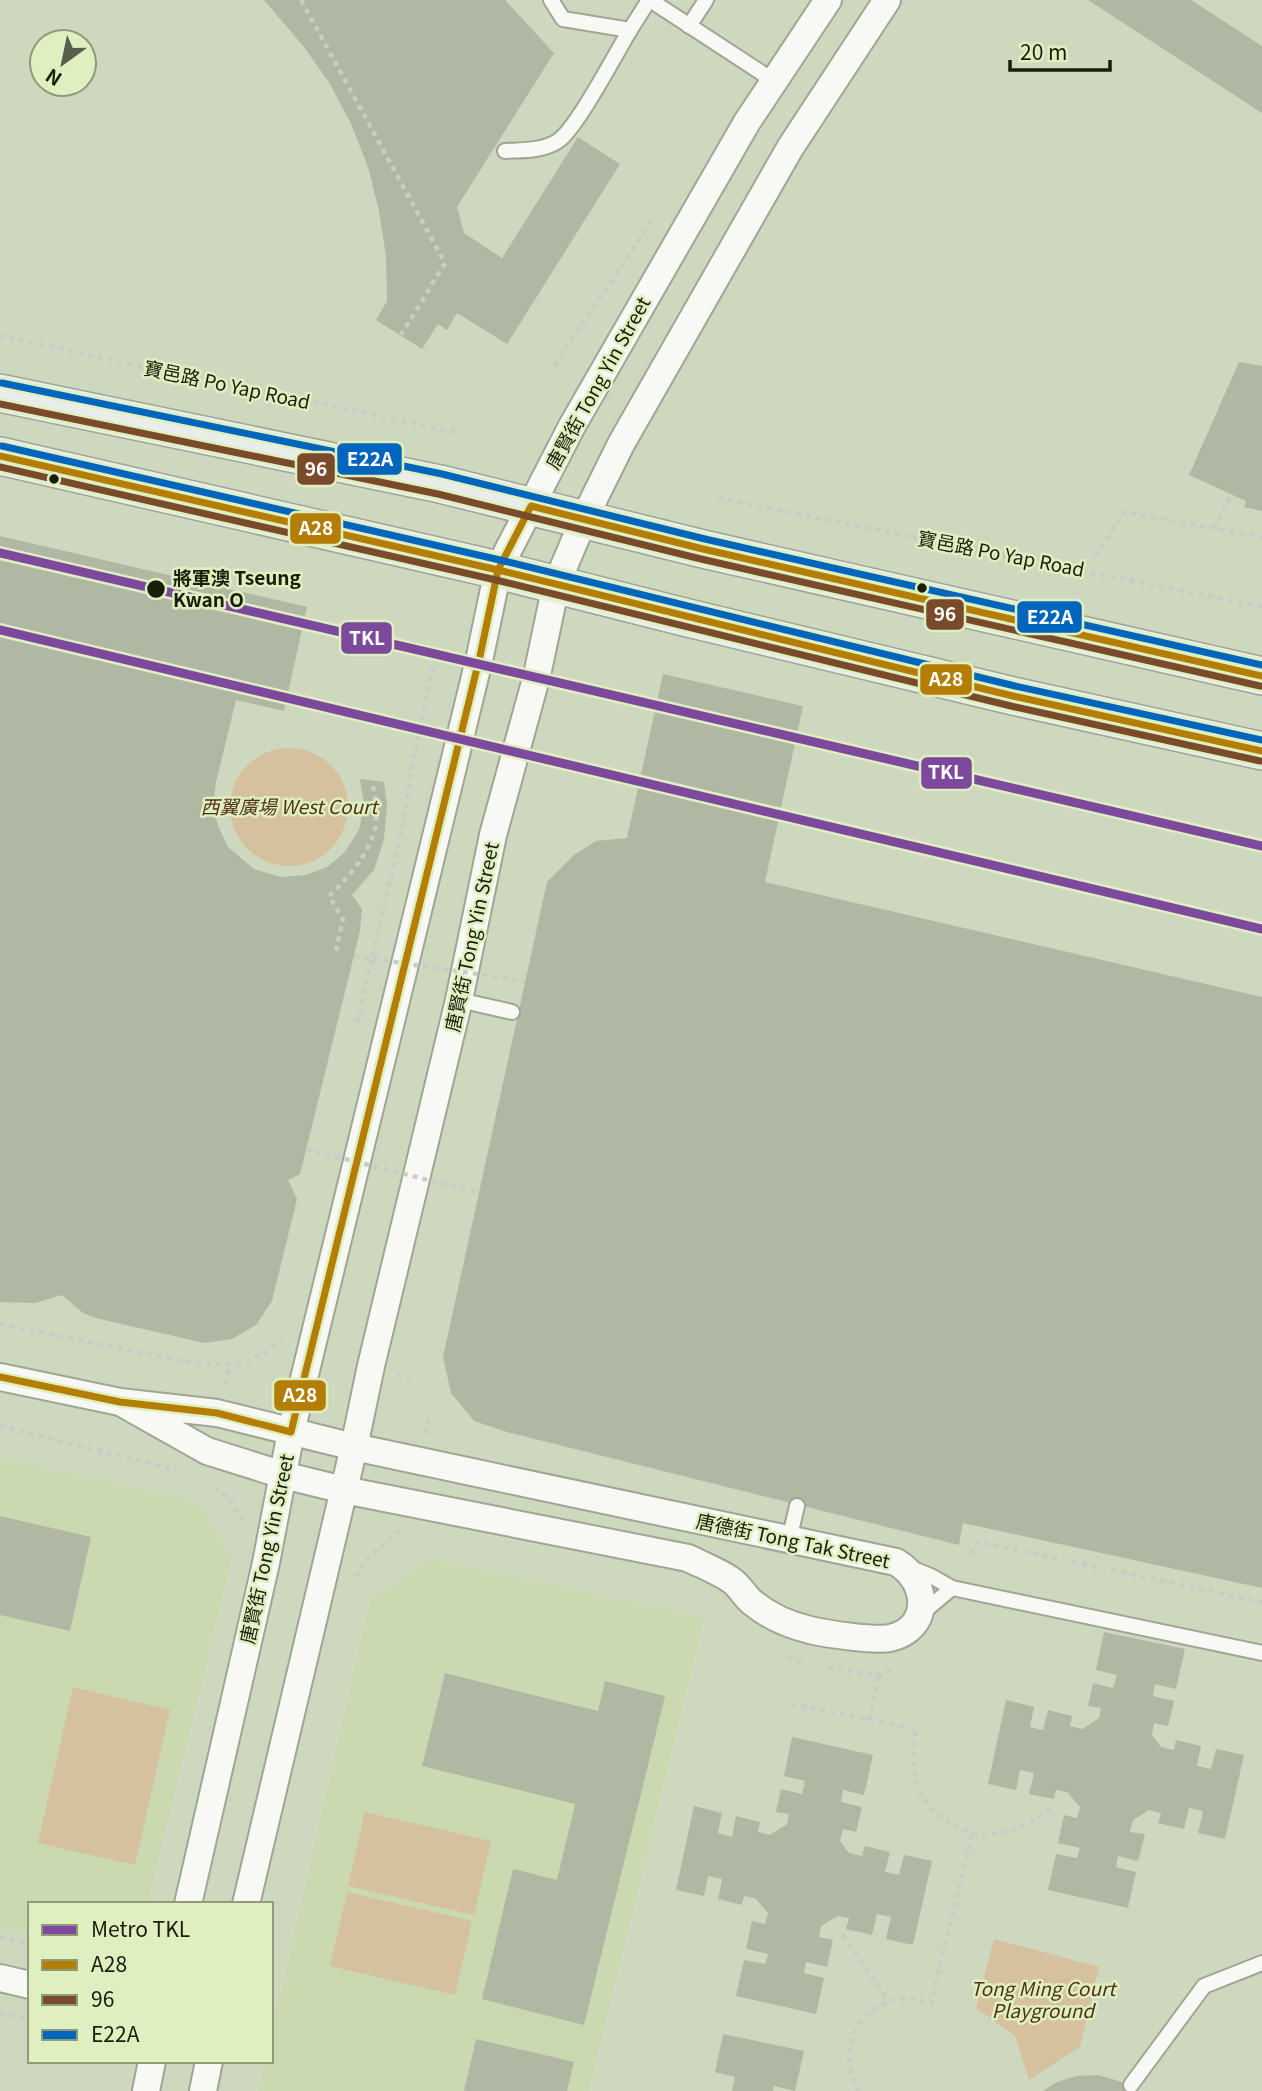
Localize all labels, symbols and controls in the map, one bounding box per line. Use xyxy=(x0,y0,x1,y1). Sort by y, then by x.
north arrow xyxy=(28,28,98,98)
scale bar xyxy=(1010,28,1110,72)
text: 20 m xyxy=(1020,36,1067,66)
text: N xyxy=(40,63,66,94)
street label: 唐賢街 Tong Yin Street xyxy=(538,291,655,473)
street label: 寶邑路 Po Yap Road xyxy=(142,353,313,414)
line badge: E22A xyxy=(336,442,403,476)
text: E22A xyxy=(347,444,394,471)
line badge: 96 xyxy=(296,452,336,486)
text: 96 xyxy=(305,454,327,481)
unlabelled marker xyxy=(47,472,61,486)
line badge: A28 xyxy=(289,512,342,545)
text: A28 xyxy=(298,513,333,540)
street label: 寶邑路 Po Yap Road xyxy=(916,523,1087,582)
place label: 將軍澳 Tseung Kwan O xyxy=(173,563,302,612)
marker: 將軍澳 Tseung Kwan O xyxy=(145,578,167,600)
unlabelled marker xyxy=(915,581,929,595)
line badge: 96 xyxy=(925,598,965,631)
text: 96 xyxy=(934,599,956,626)
line badge: E22A xyxy=(1016,600,1083,634)
text: E22A xyxy=(1027,602,1074,629)
line badge: TKL xyxy=(340,621,393,655)
text: TKL xyxy=(349,623,385,650)
line badge: A28 xyxy=(919,663,973,696)
text: A28 xyxy=(928,664,963,691)
line badge: TKL xyxy=(920,756,973,790)
text: TKL xyxy=(928,757,964,784)
park label: 西翼廣場 West Court xyxy=(200,792,380,819)
street label: 唐賢街 Tong Yin Street xyxy=(437,839,504,1034)
line badge: A28 xyxy=(273,1379,327,1412)
text: A28 xyxy=(282,1380,317,1407)
street label: 唐賢街 Tong Yin Street xyxy=(232,1451,299,1646)
street label: 唐德街 Tong Tak Street xyxy=(694,1506,893,1573)
legend xyxy=(28,1902,273,2063)
text: Metro TKL xyxy=(91,1913,190,1943)
text: A28 xyxy=(91,1948,127,1978)
park label: Tong Ming Court Playground xyxy=(971,1974,1118,2023)
text: 96 xyxy=(91,1983,114,2013)
text: E22A xyxy=(91,2018,140,2048)

